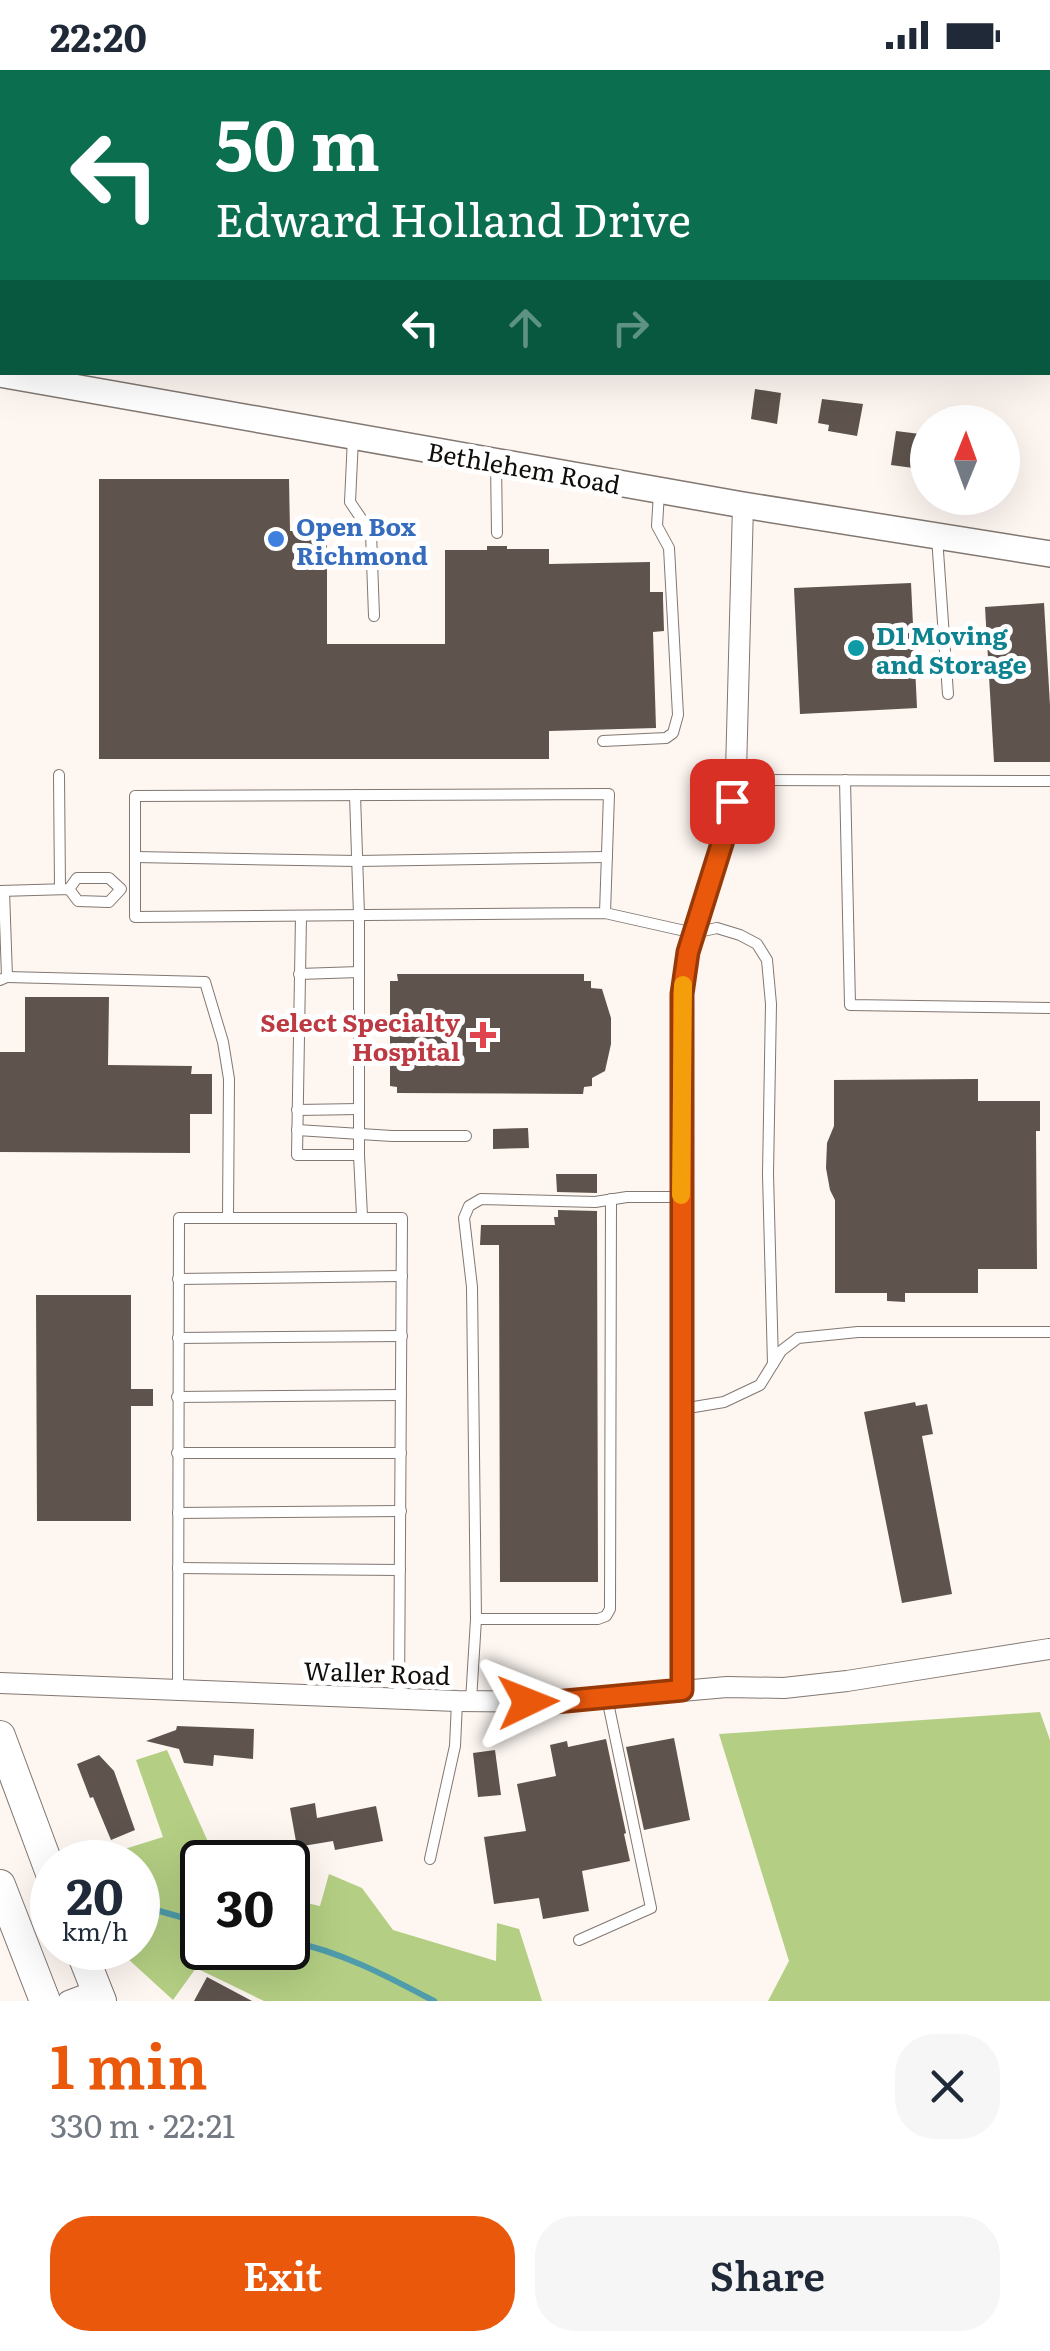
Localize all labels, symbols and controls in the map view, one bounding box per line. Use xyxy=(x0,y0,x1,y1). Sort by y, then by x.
text: 22:20 xyxy=(50,7,147,64)
text: 50 m xyxy=(215,89,380,193)
icon: left xyxy=(50,110,180,240)
text: Edward Holland Drive xyxy=(215,184,691,251)
icon: left xyxy=(393,300,448,355)
icon: ahead xyxy=(498,300,553,355)
icon: right xyxy=(603,300,658,355)
north arrow xyxy=(910,405,1020,515)
map controls xyxy=(910,405,1020,515)
street label: Bethlehem Road xyxy=(425,432,623,502)
place label: Open Box Richmond xyxy=(296,507,428,573)
marker: Open Box Richmond xyxy=(265,528,287,550)
place label: D1 Moving and Storage xyxy=(876,616,1027,682)
marker: D1 Moving and Storage xyxy=(845,637,867,659)
pin xyxy=(690,759,775,844)
icon: arrive xyxy=(705,774,760,829)
place label: Select Specialty Hospital xyxy=(260,1003,461,1069)
marker: Select Specialty Hospital xyxy=(470,1022,496,1048)
position arrow xyxy=(476,1650,580,1754)
street label: Waller Road xyxy=(303,1651,451,1693)
speed limit sign: 30 xyxy=(180,1840,310,1970)
text: 20 xyxy=(66,1856,124,1930)
text: km/h xyxy=(62,1912,128,1949)
text: 1 min xyxy=(50,2018,208,2107)
button: close xyxy=(895,2034,1000,2139)
text: 330 m · 22:21 xyxy=(50,2100,235,2148)
button: Exit xyxy=(50,2216,515,2331)
button: Share xyxy=(535,2216,1000,2331)

